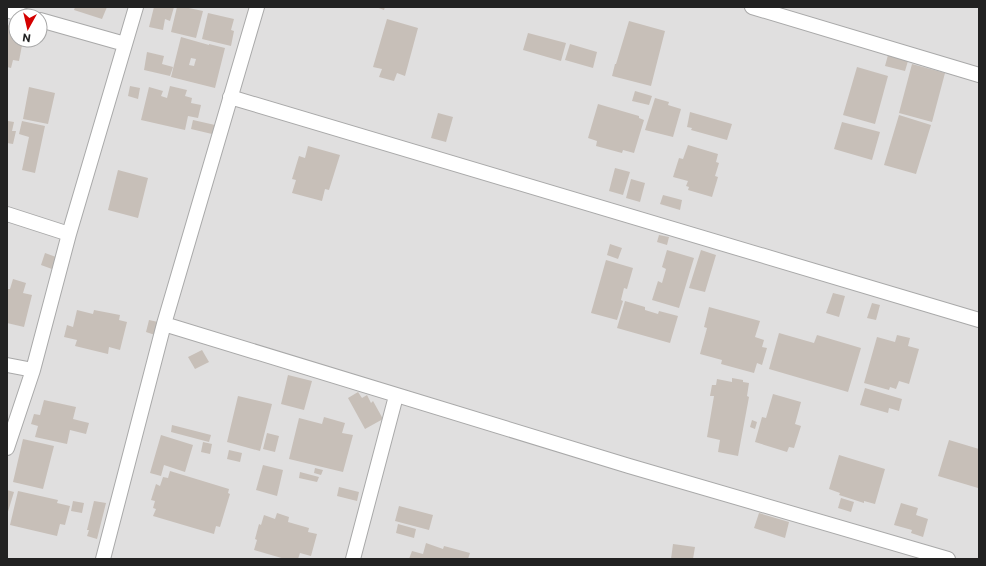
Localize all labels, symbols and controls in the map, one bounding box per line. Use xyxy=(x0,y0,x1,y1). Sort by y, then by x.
north arrow xyxy=(8,8,48,48)
text: N xyxy=(22,31,32,45)

